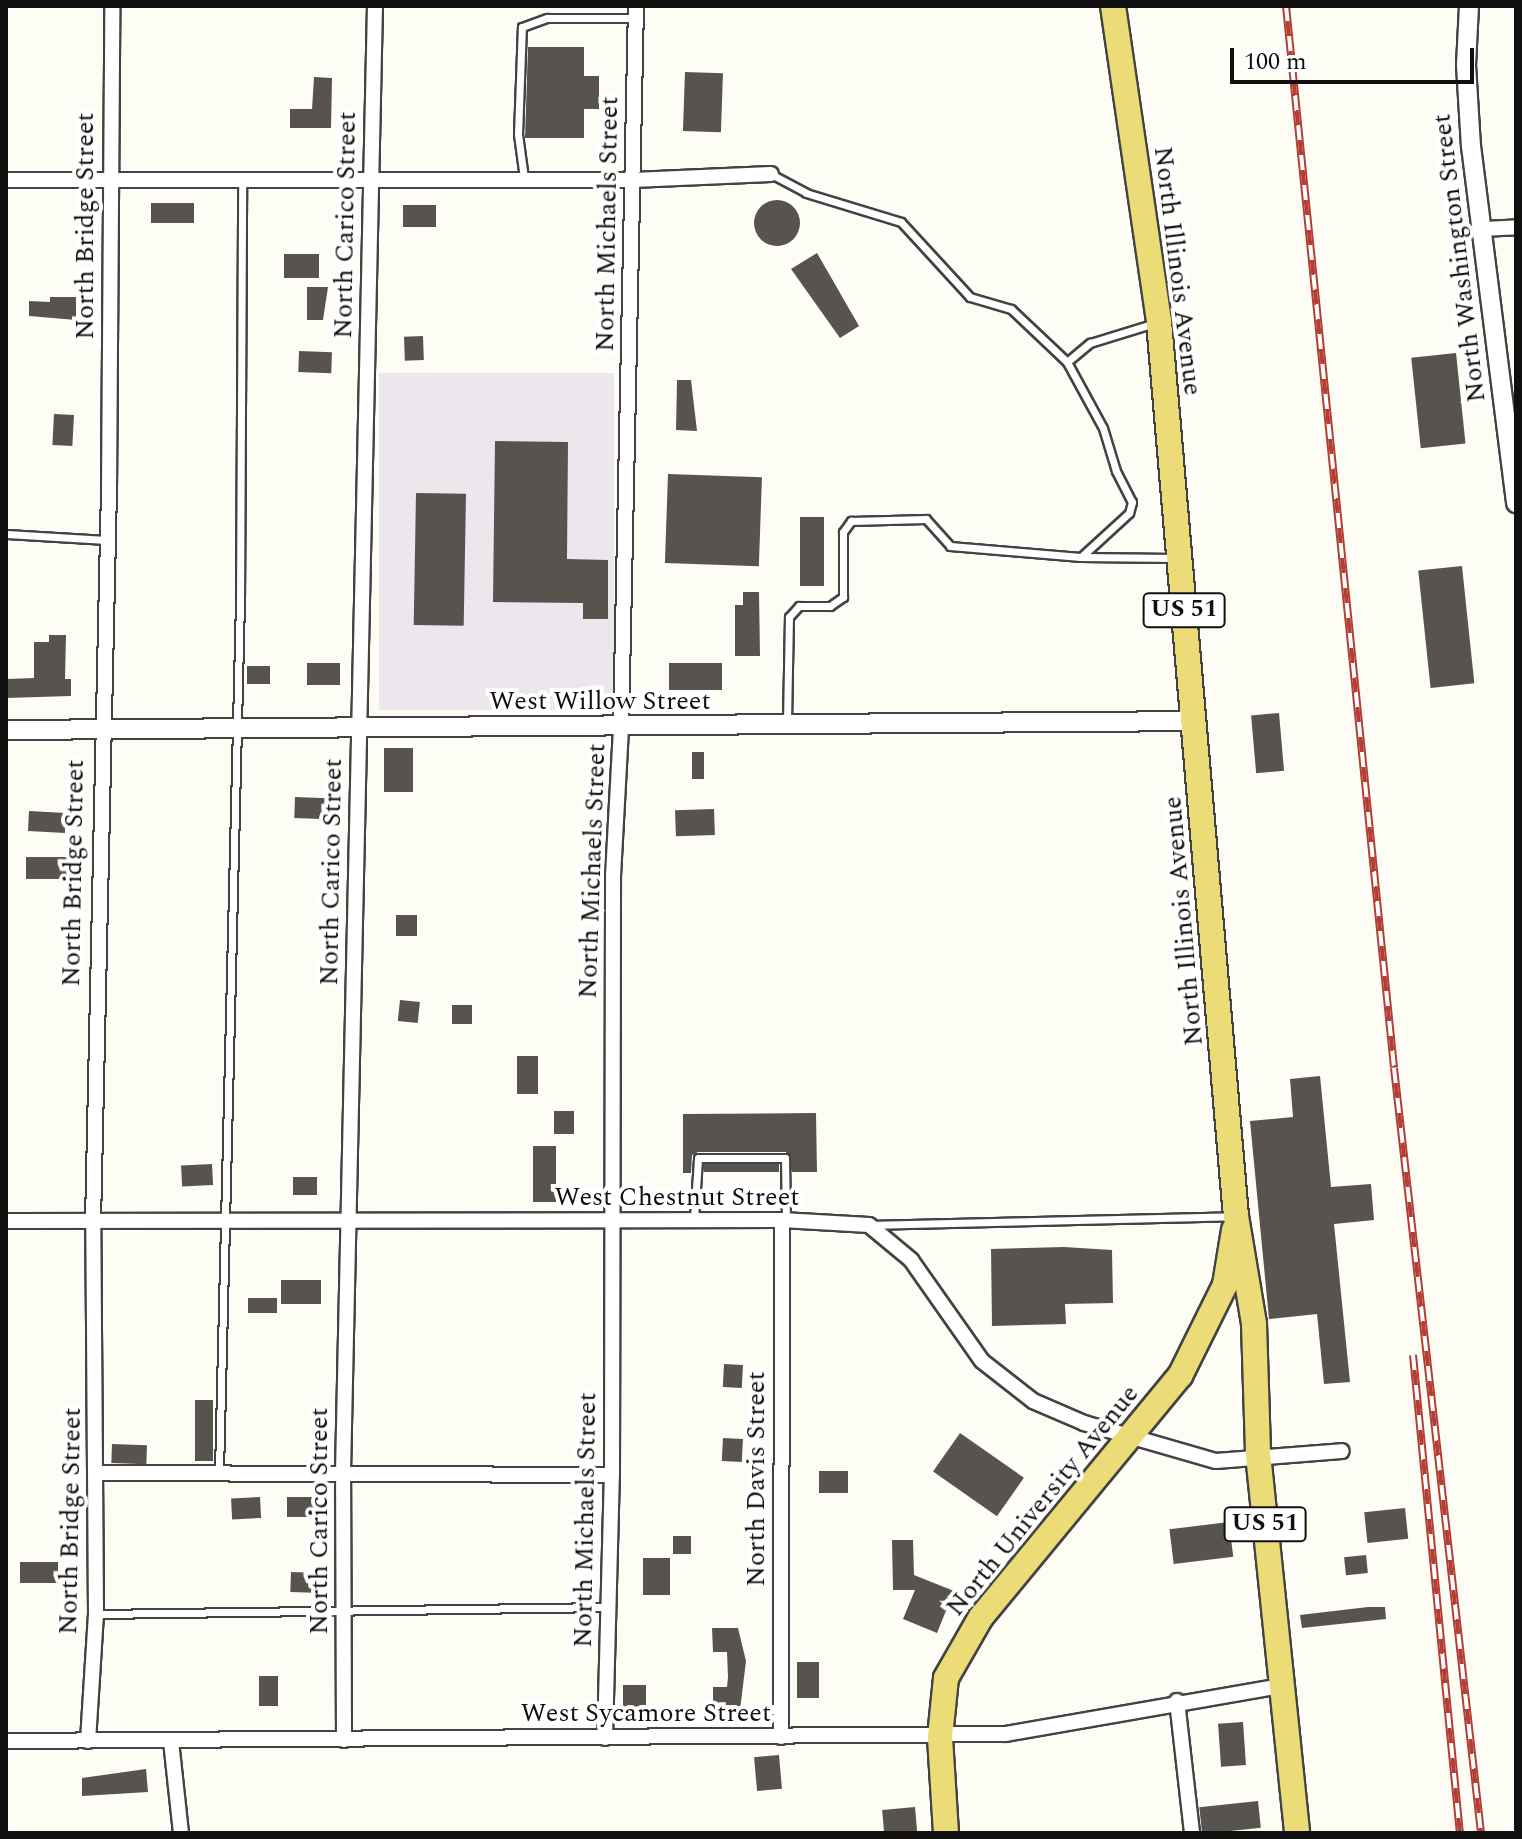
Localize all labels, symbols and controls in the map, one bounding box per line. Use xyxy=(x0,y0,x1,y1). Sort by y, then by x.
scale bar xyxy=(1234,32,1478,82)
text: 100 m xyxy=(1244,44,1307,80)
street label: North Michaels Street xyxy=(590,96,626,352)
street label: North Carico Street xyxy=(328,111,364,339)
street label: North Bridge Street xyxy=(70,112,102,340)
street label: North Washington Street xyxy=(1427,112,1493,404)
street label: North Illinois Avenue xyxy=(1146,145,1208,397)
road number: US 51 xyxy=(1142,590,1226,630)
street label: West Willow Street xyxy=(489,686,711,718)
street label: North Michaels Street xyxy=(573,743,613,999)
street label: North Carico Street xyxy=(314,758,350,986)
street label: North Bridge Street xyxy=(56,759,92,987)
street label: North Illinois Avenue xyxy=(1158,795,1210,1047)
street label: West Chestnut Street xyxy=(555,1182,799,1214)
street label: North Davis Street xyxy=(741,1371,773,1587)
street label: North University Avenue xyxy=(940,1379,1146,1623)
street label: North Michaels Street xyxy=(568,1392,604,1648)
street label: North Bridge Street xyxy=(53,1407,89,1635)
street label: North Carico Street xyxy=(304,1407,336,1635)
road number: US 51 xyxy=(1223,1504,1307,1544)
street label: West Sycamore Street xyxy=(521,1698,771,1730)

